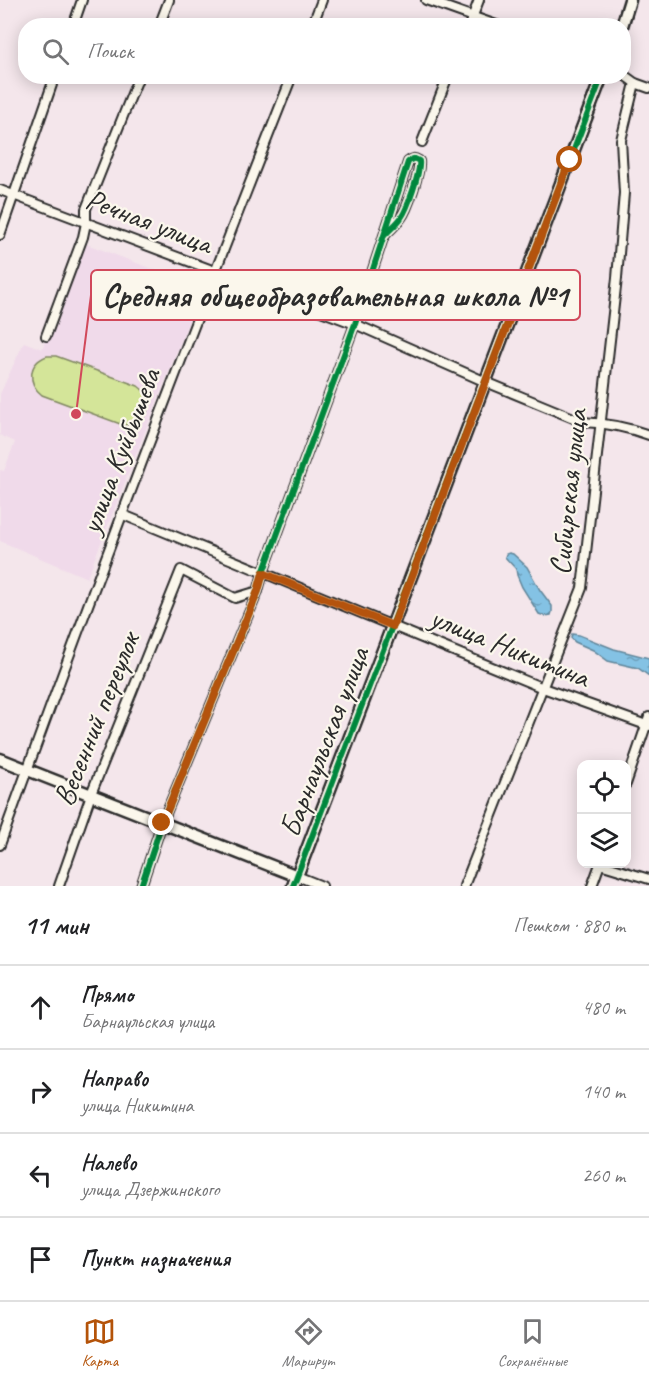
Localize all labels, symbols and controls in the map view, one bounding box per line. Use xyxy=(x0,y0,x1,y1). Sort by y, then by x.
search box xyxy=(18,18,631,84)
icon: search xyxy=(39,35,72,68)
text: Поиск xyxy=(87,37,133,65)
route start xyxy=(556,146,582,172)
street label: Речная улица xyxy=(80,180,220,263)
callout: Средняя общеобразовательная школа №1 xyxy=(91,270,580,320)
text: Средняя общеобразовательная школа №1 xyxy=(102,275,571,316)
street label: улица Куйбышева xyxy=(70,361,170,541)
street label: Сибирская улица xyxy=(540,405,596,577)
street label: улица Никитина xyxy=(423,597,597,697)
street label: Весенний переулок xyxy=(44,624,149,811)
street label: Барнаульская улица xyxy=(270,640,378,842)
map controls xyxy=(577,760,631,868)
button: locate xyxy=(577,760,631,814)
route end xyxy=(148,809,174,835)
button: layers xyxy=(577,814,631,868)
text: 11 мин xyxy=(24,909,89,942)
text: Пешком · 880 m xyxy=(513,913,625,938)
text: Прямо xyxy=(81,981,133,1009)
icon: ahead xyxy=(24,991,57,1024)
text: 480 m xyxy=(582,995,625,1020)
text: Барнаульская улица xyxy=(81,1009,214,1034)
text: Направо xyxy=(81,1065,148,1093)
icon: right xyxy=(24,1075,57,1108)
text: 140 m xyxy=(582,1079,625,1104)
text: улица Никитина xyxy=(81,1093,193,1118)
text: Налево xyxy=(81,1149,137,1177)
icon: left xyxy=(24,1159,57,1192)
text: 260 m xyxy=(582,1163,625,1188)
text: улица Дзержинского xyxy=(81,1177,220,1202)
icon: arrive xyxy=(24,1243,57,1276)
text: Пункт назначения xyxy=(81,1245,230,1273)
tab: Карта xyxy=(82,1315,118,1371)
tab: Маршрут xyxy=(282,1315,334,1371)
tab: Сохранённые xyxy=(498,1315,567,1371)

